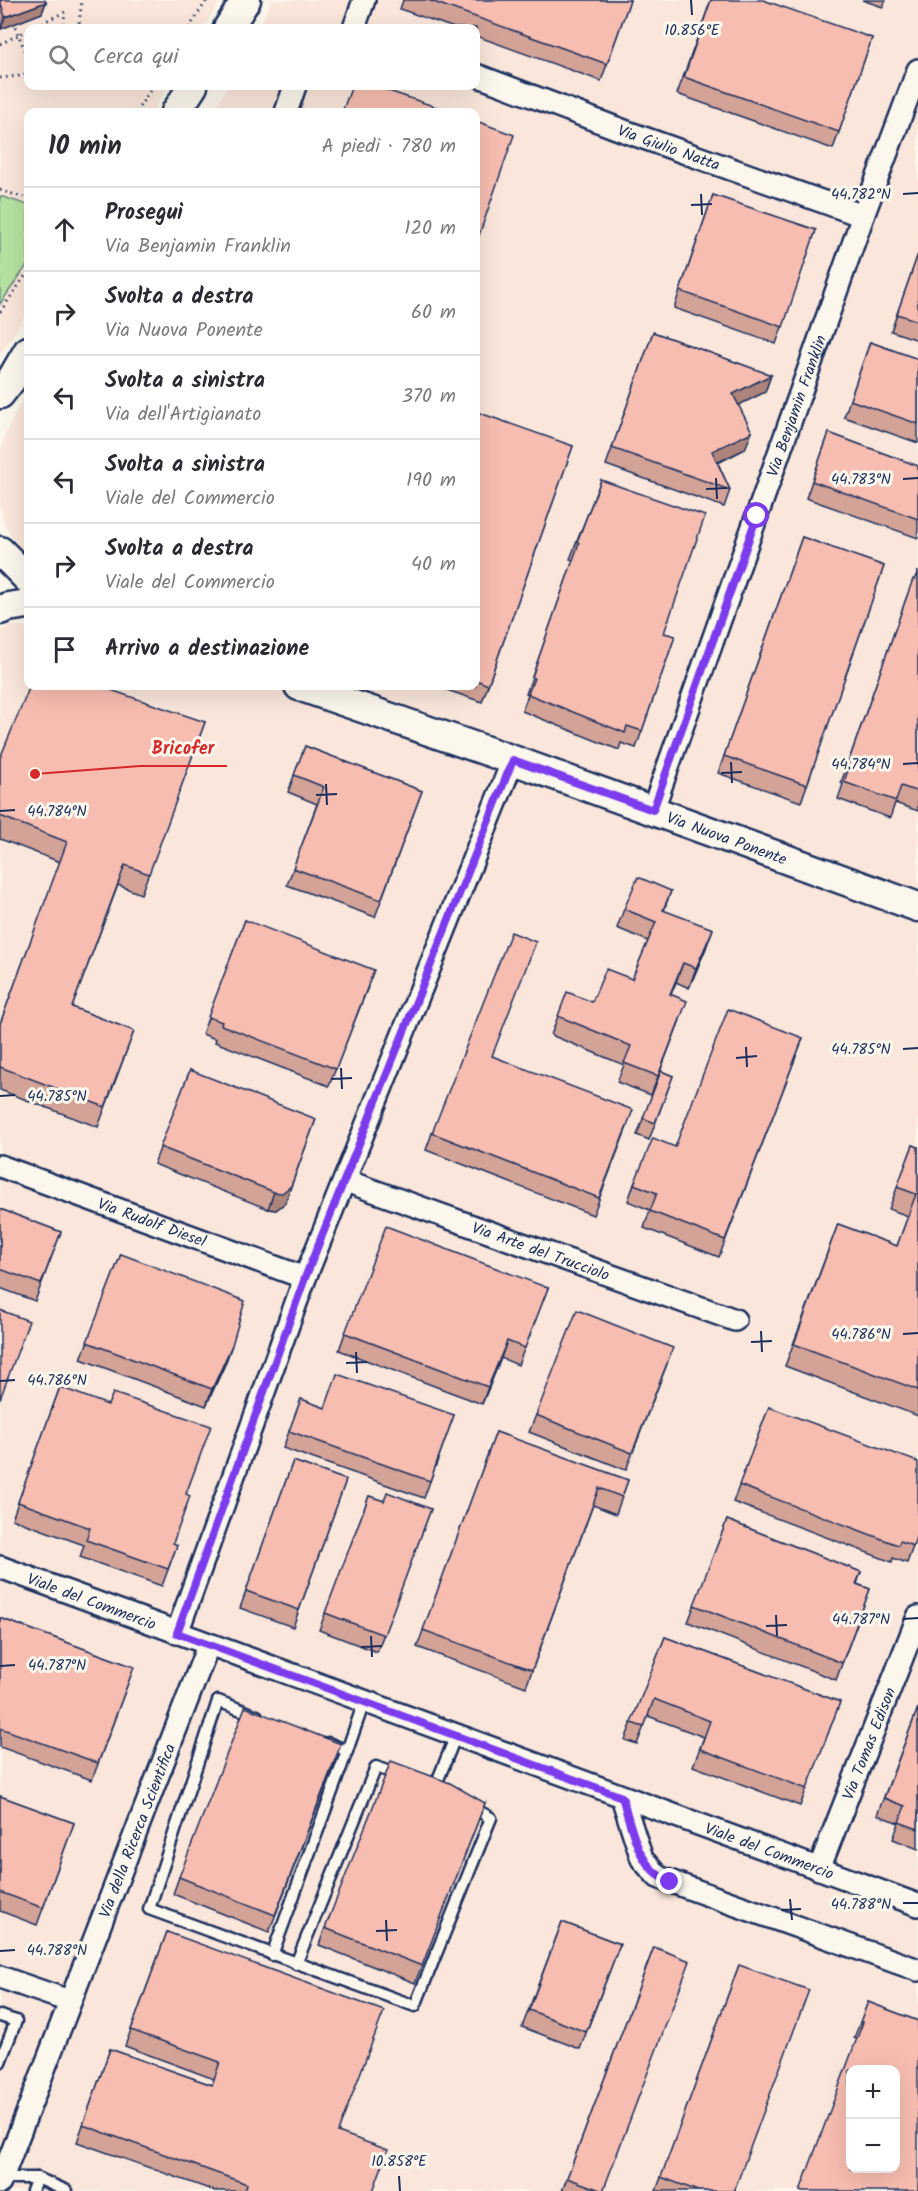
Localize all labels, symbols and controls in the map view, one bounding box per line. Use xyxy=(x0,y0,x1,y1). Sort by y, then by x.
text: 10.856°E xyxy=(664,19,721,43)
search box xyxy=(24,24,480,90)
text: Cerca qui xyxy=(93,40,179,75)
icon: search xyxy=(45,41,78,74)
street label: Via Giulio Natta xyxy=(614,119,723,178)
text: 10 min xyxy=(48,126,122,168)
text: A piedi · 780 m xyxy=(322,131,456,163)
text: 44.782°N xyxy=(831,183,891,207)
text: Prosegui xyxy=(105,196,183,231)
icon: ahead xyxy=(48,213,81,246)
text: 120 m xyxy=(404,213,456,245)
text: Via Benjamin Franklin xyxy=(105,231,291,263)
text: Svolta a destra xyxy=(105,280,254,315)
icon: right xyxy=(48,297,81,330)
text: 60 m xyxy=(411,297,456,329)
text: Via Nuova Ponente xyxy=(105,315,263,347)
street label: Via Benjamin Franklin xyxy=(761,332,834,480)
text: Svolta a sinistra xyxy=(105,364,265,399)
icon: left xyxy=(48,381,81,414)
text: 370 m xyxy=(401,381,456,413)
text: Via dell'Artigianato xyxy=(105,399,261,431)
text: Svolta a sinistra xyxy=(105,448,265,483)
icon: left xyxy=(48,465,81,498)
text: 190 m xyxy=(406,465,456,497)
text: 44.783°N xyxy=(831,468,891,492)
text: Viale del Commercio xyxy=(105,483,275,515)
route start xyxy=(743,502,769,528)
text: Svolta a destra xyxy=(105,532,254,567)
icon: right xyxy=(48,549,81,582)
text: 40 m xyxy=(411,549,456,581)
text: Viale del Commercio xyxy=(105,567,275,599)
text: Arrivo a destinazione xyxy=(105,632,309,667)
icon: arrive xyxy=(48,633,81,666)
callout: Bricofer xyxy=(140,730,227,766)
text: Bricofer xyxy=(152,735,216,764)
text: 44.784°N xyxy=(831,753,891,777)
text: 44.784°N xyxy=(27,800,87,824)
street label: Via Nuova Ponente xyxy=(663,806,790,872)
text: 44.785°N xyxy=(831,1038,891,1062)
text: 44.785°N xyxy=(27,1085,87,1109)
street label: Via Rudolf Diesel xyxy=(94,1192,210,1255)
street label: Via Arte del Trucciolo xyxy=(468,1216,613,1288)
text: 44.786°N xyxy=(831,1323,891,1347)
text: 44.786°N xyxy=(27,1369,87,1393)
street label: Viale del Commercio xyxy=(23,1567,160,1637)
text: 44.787°N xyxy=(832,1608,890,1632)
text: 44.787°N xyxy=(28,1654,86,1678)
street label: Via Tomas Edison xyxy=(836,1684,903,1804)
street label: Via della Ricerca Scientifica xyxy=(93,1740,183,1922)
street label: Viale del Commercio xyxy=(701,1817,837,1887)
route end xyxy=(656,1868,682,1894)
text: 44.788°N xyxy=(831,1893,891,1917)
text: 44.788°N xyxy=(27,1939,87,1963)
map controls xyxy=(846,2065,900,2173)
button: + xyxy=(846,2065,900,2119)
button: − xyxy=(846,2119,900,2173)
text: 10.858°E xyxy=(371,2150,428,2174)

